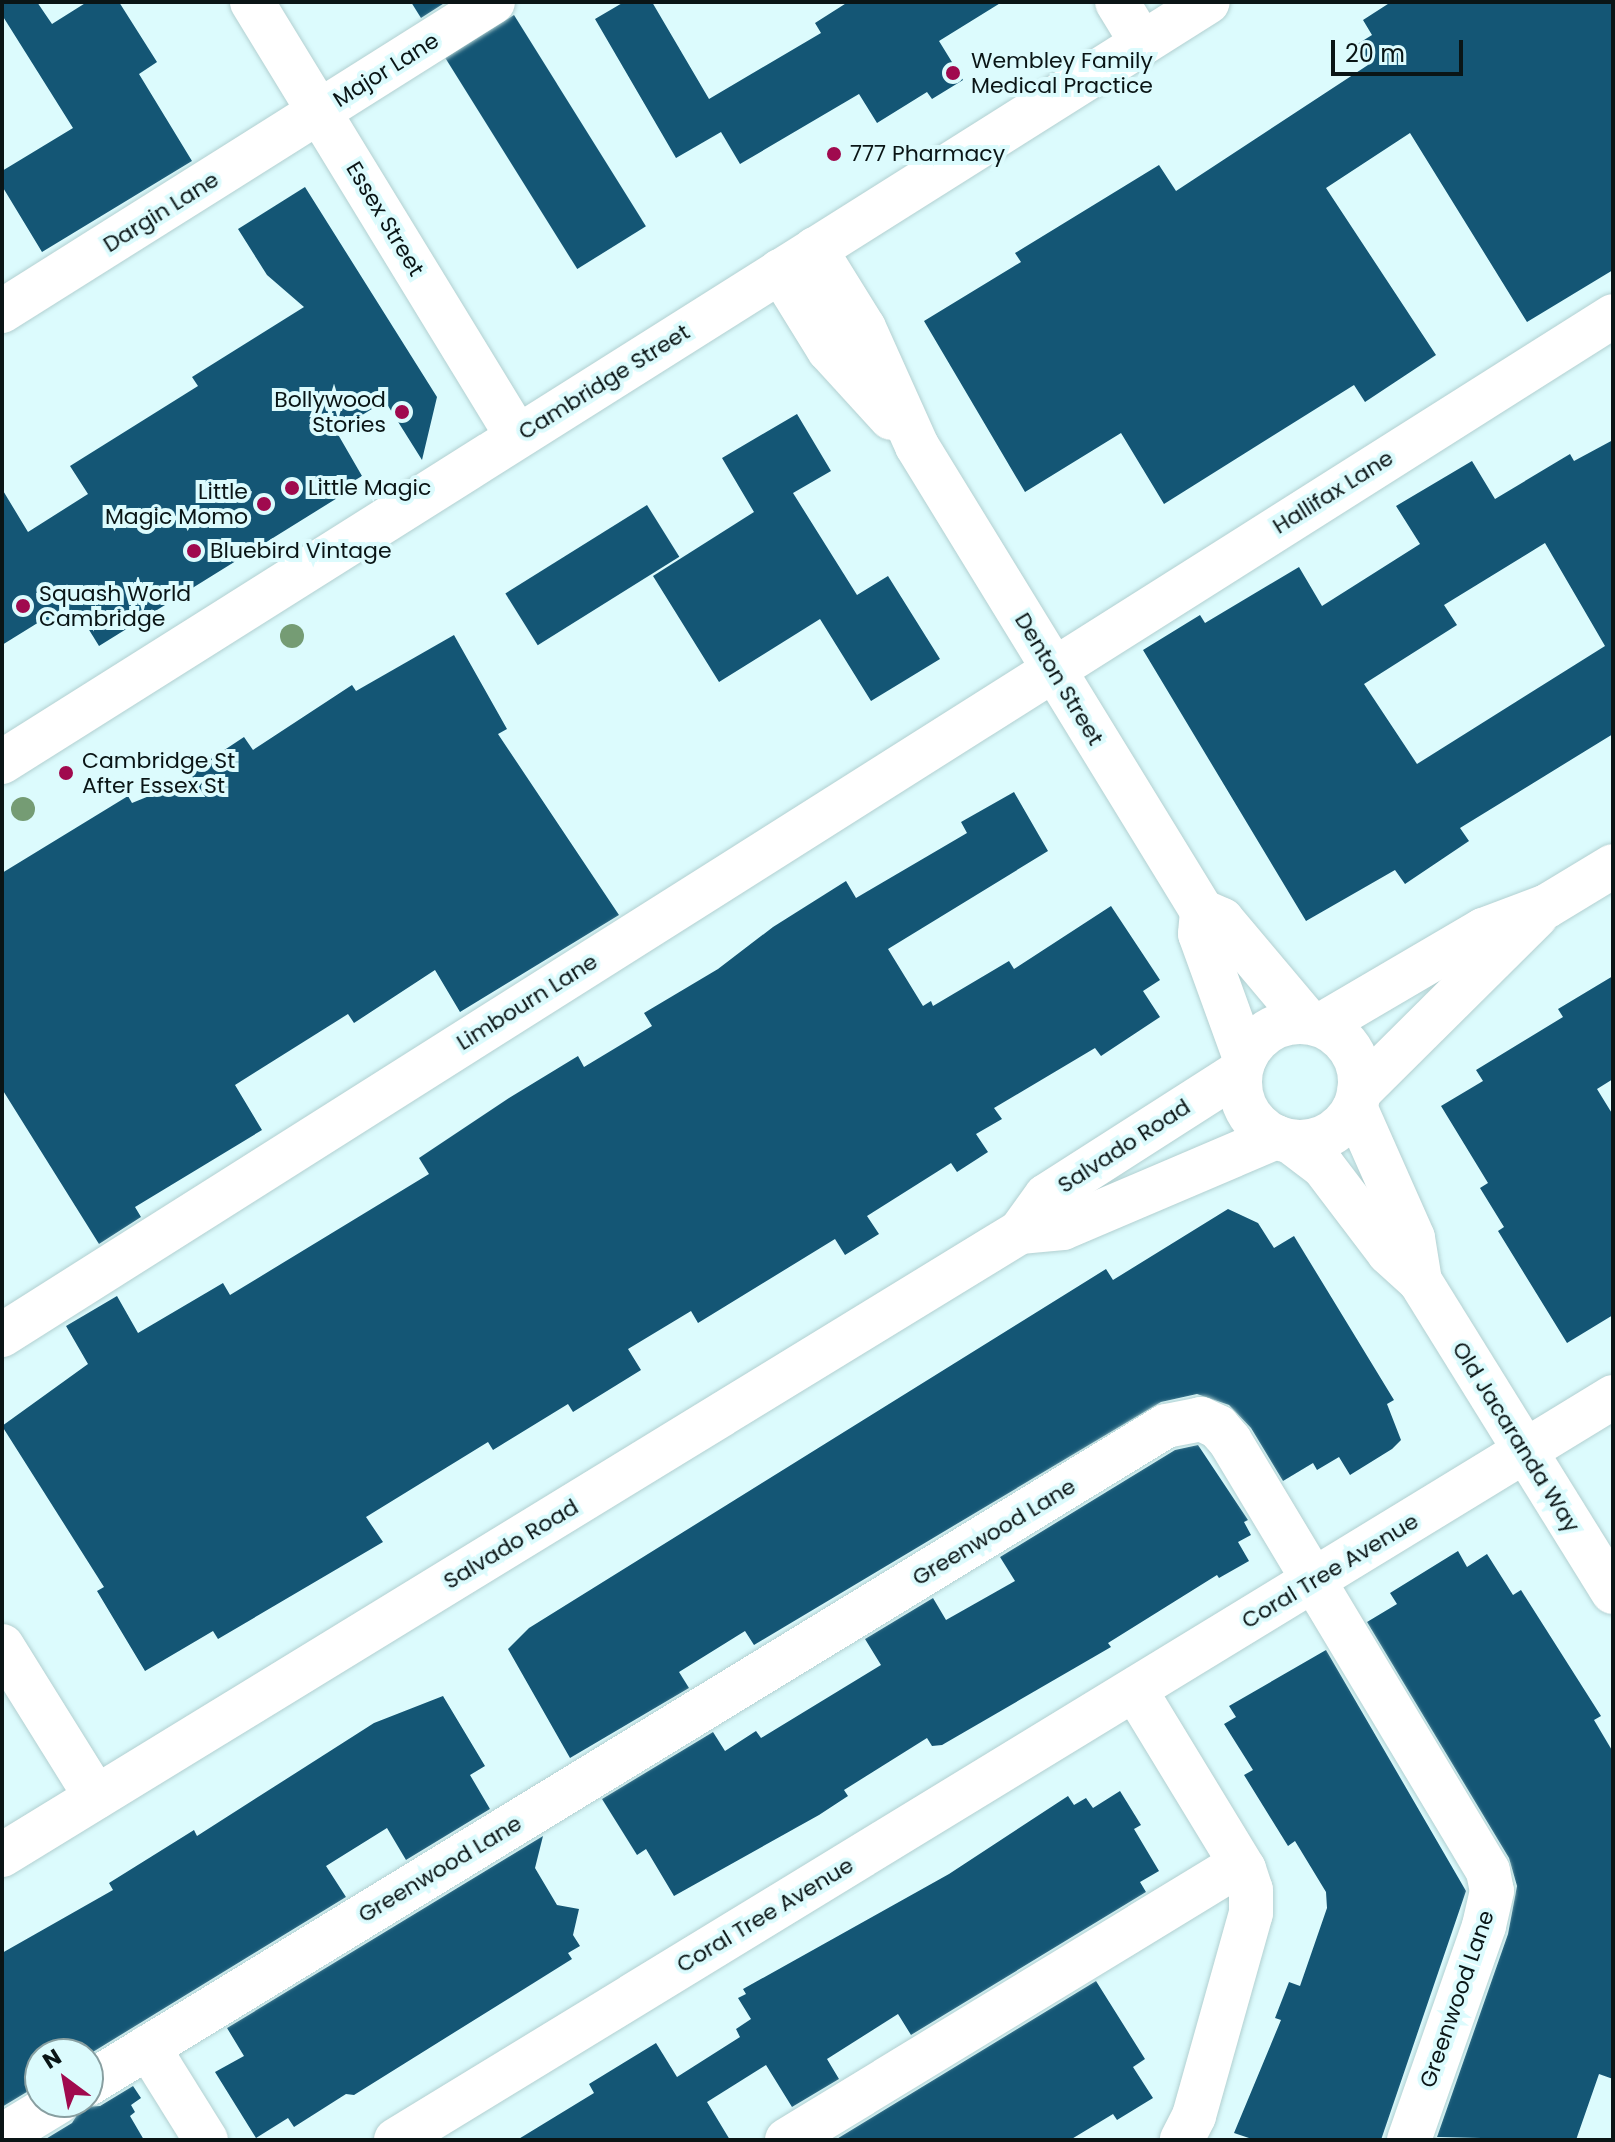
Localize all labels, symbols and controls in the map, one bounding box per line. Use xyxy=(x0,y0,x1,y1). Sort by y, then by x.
scale bar xyxy=(1335,24,1467,74)
street label: Major Lane xyxy=(328,27,444,113)
text: 20 m xyxy=(1345,37,1405,70)
place label: Wembley Family Medical Practice xyxy=(971,47,1153,98)
marker: Wembley Family Medical Practice xyxy=(942,62,964,84)
place label: 777 Pharmacy xyxy=(850,141,1005,167)
marker: 777 Pharmacy xyxy=(825,145,843,163)
street label: Essex Street xyxy=(341,157,429,281)
street label: Dargin Lane xyxy=(98,166,224,258)
street label: Cambridge Street xyxy=(514,319,694,445)
place label: Bollywood Stories xyxy=(274,386,386,438)
marker: Bollywood Stories xyxy=(393,403,411,421)
street label: Hallifax Lane xyxy=(1268,445,1398,539)
place label: Little Magic xyxy=(308,475,431,501)
place label: Little Magic Momo xyxy=(105,478,248,530)
marker: Little Magic xyxy=(283,479,301,497)
marker: Little Magic Momo xyxy=(255,495,273,513)
place label: Bluebird Vintage xyxy=(210,538,392,564)
marker: Bluebird Vintage xyxy=(185,542,203,560)
place label: Squash World Cambridge xyxy=(39,580,191,632)
marker: Squash World Cambridge xyxy=(14,597,32,615)
street label: Denton Street xyxy=(1009,608,1109,750)
place label: Cambridge St After Essex St xyxy=(82,747,235,798)
marker: Cambridge St After Essex St xyxy=(57,764,75,782)
street label: Limbourn Lane xyxy=(452,948,602,1056)
street label: Salvado Road xyxy=(1053,1093,1195,1199)
street label: Old Jacaranda Way xyxy=(1447,1337,1585,1537)
street label: Greenwood Lane xyxy=(908,1473,1080,1591)
street label: Salvado Road xyxy=(439,1493,583,1595)
street label: Coral Tree Avenue xyxy=(1237,1508,1423,1634)
street label: Greenwood Lane xyxy=(354,1810,526,1928)
street label: Coral Tree Avenue xyxy=(672,1852,858,1978)
street label: Greenwood Lane xyxy=(1414,1907,1500,2091)
north arrow xyxy=(24,2038,104,2118)
text: N xyxy=(37,2041,67,2076)

